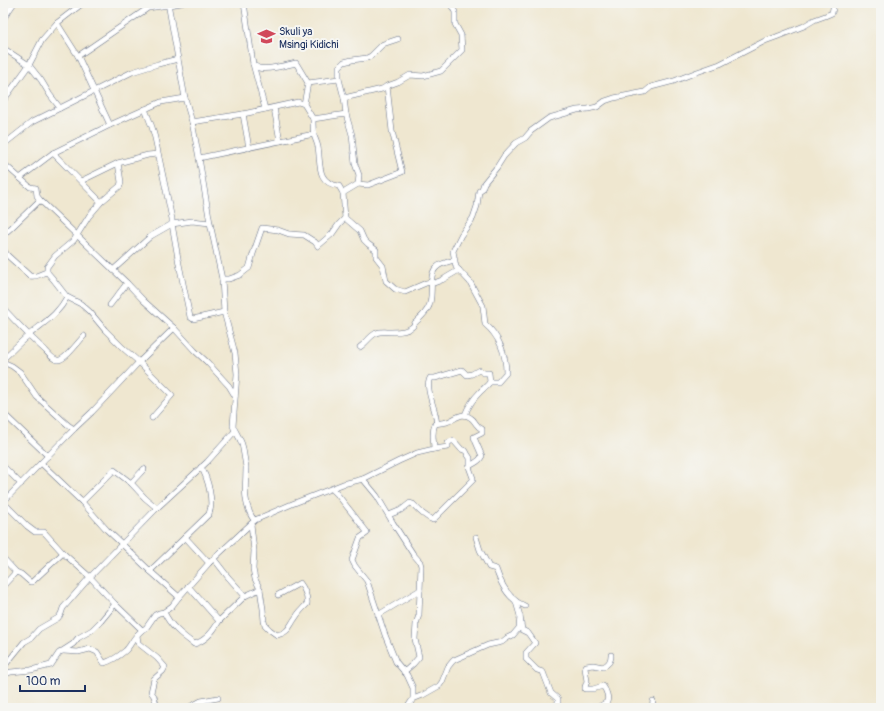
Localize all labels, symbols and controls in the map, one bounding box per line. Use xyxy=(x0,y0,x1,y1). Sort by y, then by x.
place label: Skuli ya Msingi Kidichi xyxy=(279,25,339,51)
school or university icon: Skuli ya Msingi Kidichi xyxy=(256,27,276,47)
scale bar xyxy=(20,667,85,693)
text: 100 m xyxy=(26,674,61,689)

